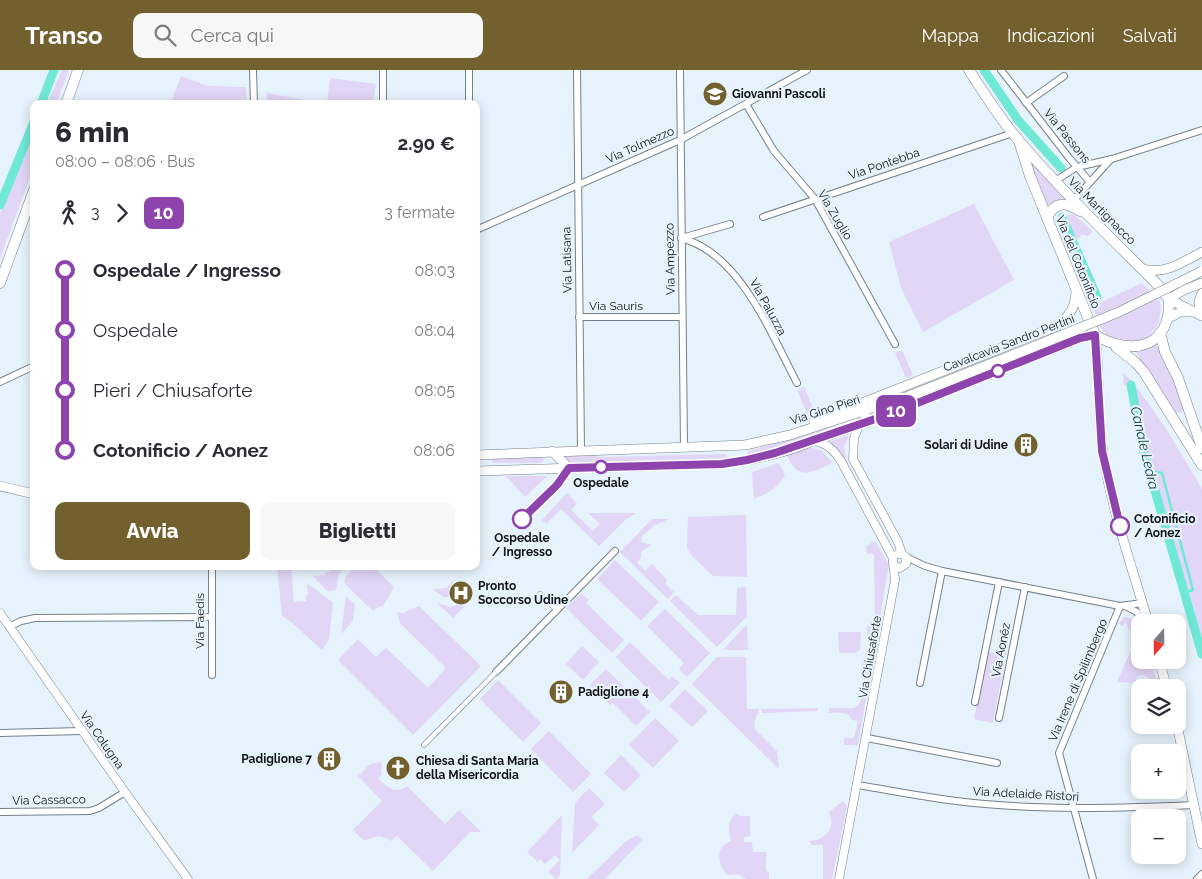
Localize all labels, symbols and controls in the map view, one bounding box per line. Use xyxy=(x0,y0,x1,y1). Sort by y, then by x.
search box xyxy=(133,13,483,58)
text: Transo xyxy=(25,21,103,50)
icon: search xyxy=(151,21,179,49)
text: Cerca qui xyxy=(191,24,274,46)
text: Mappa xyxy=(921,25,979,46)
text: Indicazioni xyxy=(1007,25,1095,46)
text: Salvati xyxy=(1123,25,1177,46)
school or university icon: Giovanni Pascoli xyxy=(702,81,728,107)
place label: Giovanni Pascoli xyxy=(732,87,826,101)
street label: Via Passons xyxy=(1041,106,1093,166)
text: 6 min xyxy=(55,116,129,149)
street label: Via Tolmezzo xyxy=(604,124,676,166)
text: 2.90 € xyxy=(397,132,455,154)
street label: Via Pontebba xyxy=(847,145,921,183)
text: 08:00 – 08:06 · Bus xyxy=(55,152,195,171)
street label: Via Martignacco xyxy=(1065,174,1139,248)
street label: Via Zuglio xyxy=(815,188,855,242)
icon: walk xyxy=(55,199,83,227)
icon: forward xyxy=(108,199,136,227)
text: 10 xyxy=(154,202,174,223)
text: 3 xyxy=(91,203,100,222)
text: 3 fermate xyxy=(384,203,455,222)
street label: Via del Cotonificio xyxy=(1053,213,1103,311)
street label: Via Ampezzo xyxy=(662,223,678,295)
street label: Via Latisana xyxy=(559,227,575,293)
text: Ospedale / Ingresso xyxy=(93,259,281,281)
text: 08:03 xyxy=(414,261,455,280)
street label: Via Paluzza xyxy=(747,276,789,338)
street label: Via Sauris xyxy=(589,299,643,313)
street label: Cavalcavia Sandro Pertini xyxy=(941,311,1077,375)
text: Ospedale xyxy=(93,319,178,341)
text: 08:04 xyxy=(414,321,455,340)
unlabelled marker xyxy=(991,364,1005,378)
text: Pieri / Chiusaforte xyxy=(93,379,252,401)
text: 08:05 xyxy=(414,381,455,400)
street label: Via Gino Pieri xyxy=(788,392,862,428)
line badge: 10 xyxy=(874,395,918,427)
text: 10 xyxy=(886,400,906,421)
water label: Canale Ledra xyxy=(1128,405,1162,491)
building icon: Solari di Udine xyxy=(1013,432,1039,458)
place label: Solari di Udine xyxy=(924,438,1008,452)
text: Cotonificio / Aonez xyxy=(93,439,268,461)
text: 08:06 xyxy=(413,441,455,460)
marker: Ospedale xyxy=(594,460,608,474)
place label: Ospedale xyxy=(573,476,629,490)
button: Avvia xyxy=(55,502,250,560)
button: Biglietti xyxy=(260,502,455,560)
marker: Ospedale / Ingresso xyxy=(512,509,532,529)
place label: Cotonificio / Aonez xyxy=(1134,512,1195,540)
marker: Cotonificio / Aonez xyxy=(1110,516,1130,536)
place label: Ospedale / Ingresso xyxy=(492,531,552,559)
place label: Pronto Soccorso Udine xyxy=(478,579,568,607)
hospital icon: Pronto Soccorso Udine xyxy=(448,580,474,606)
street label: Via Faedis xyxy=(193,593,207,649)
north arrow xyxy=(1131,614,1186,669)
map controls xyxy=(1131,614,1186,864)
street label: Via Chiusaforte xyxy=(856,615,884,699)
street label: Via Irene di Spilimbergo xyxy=(1046,617,1110,743)
street label: Via Aonêz xyxy=(989,622,1013,678)
building icon: Padiglione 4 xyxy=(548,679,574,705)
button: layers xyxy=(1131,679,1186,734)
place label: Padiglione 4 xyxy=(578,685,649,699)
street label: Via Colugna xyxy=(77,709,127,771)
button: + xyxy=(1131,744,1186,799)
building icon: Padiglione 7 xyxy=(316,746,342,772)
place label: Padiglione 7 xyxy=(241,752,312,766)
place label: Chiesa di Santa Maria della Misericordia xyxy=(416,754,539,782)
church icon: Chiesa di Santa Maria della Misericordia xyxy=(385,755,411,781)
street label: Via Adelaide Ristori xyxy=(972,784,1080,804)
street label: Via Cassacco xyxy=(12,792,86,808)
button: − xyxy=(1131,809,1186,864)

